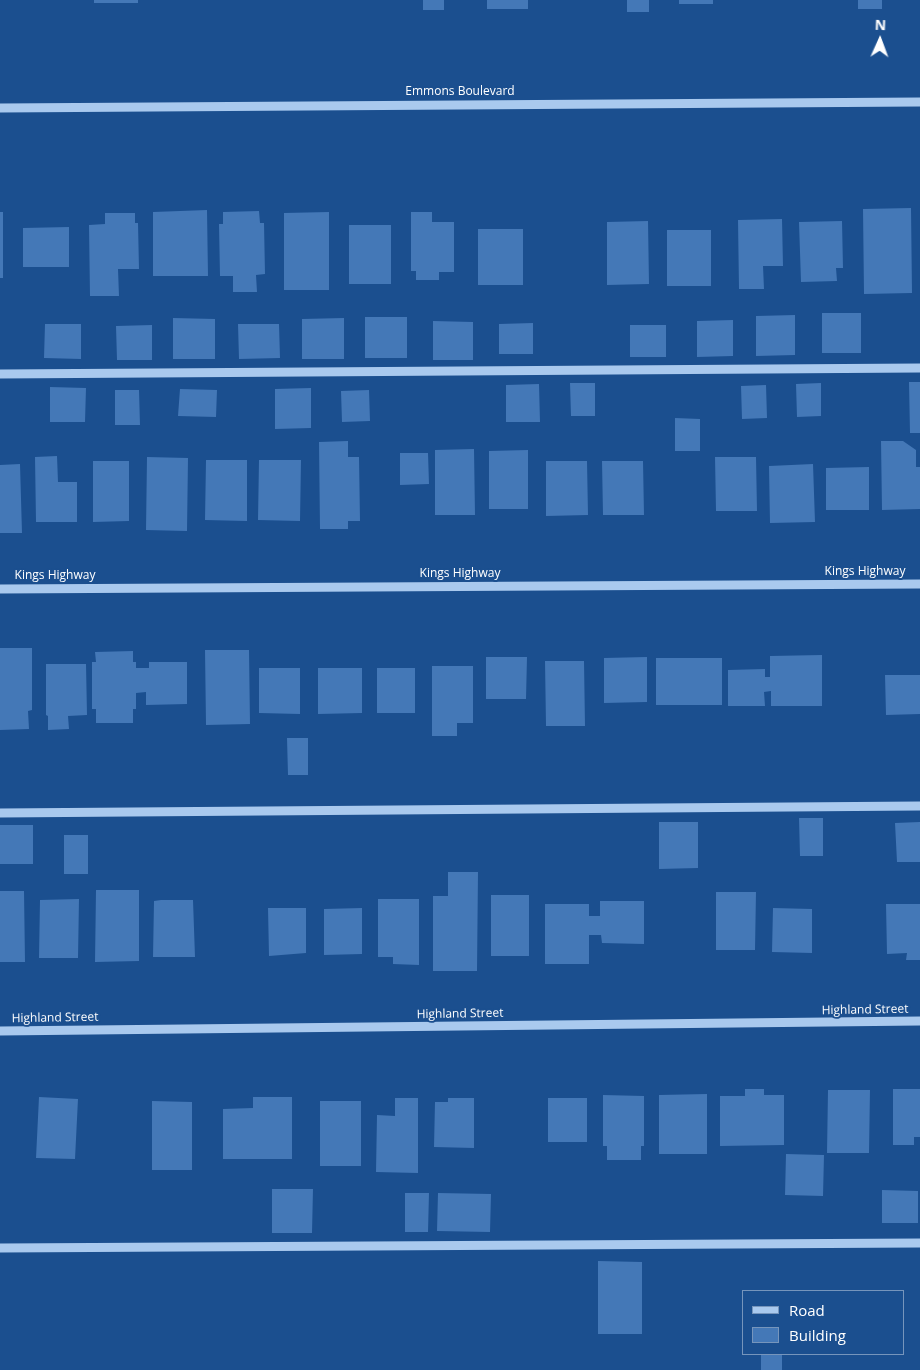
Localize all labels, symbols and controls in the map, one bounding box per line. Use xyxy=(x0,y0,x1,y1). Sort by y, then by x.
north arrow xyxy=(855,15,905,65)
text: N xyxy=(875,15,887,34)
street label: Emmons Boulevard xyxy=(405,85,515,99)
street label: Kings Highway xyxy=(825,565,905,579)
street label: Kings Highway xyxy=(420,567,500,581)
street label: Kings Highway xyxy=(15,569,95,583)
street label: Highland Street xyxy=(821,1002,909,1018)
street label: Highland Street xyxy=(416,1006,504,1022)
street label: Highland Street xyxy=(11,1010,99,1026)
legend xyxy=(742,1290,905,1355)
text: Road xyxy=(789,1300,825,1320)
text: Building xyxy=(789,1325,846,1345)

